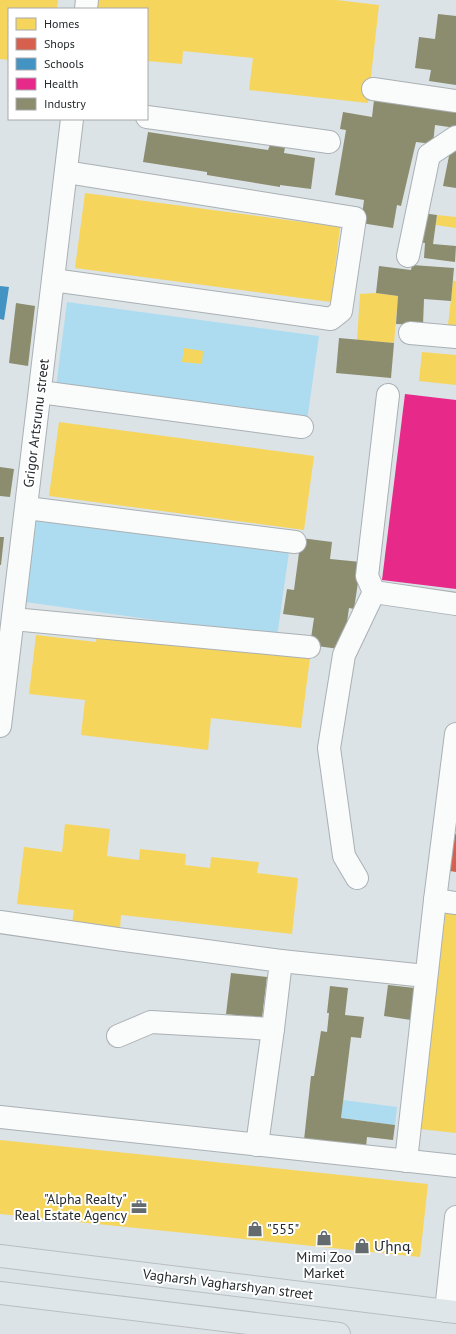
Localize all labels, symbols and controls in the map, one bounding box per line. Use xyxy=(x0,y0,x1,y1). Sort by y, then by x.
legend xyxy=(8,8,148,120)
text: Homes xyxy=(44,16,79,31)
text: Shops xyxy=(44,36,75,51)
text: Schools xyxy=(44,56,84,71)
text: Health xyxy=(44,76,78,91)
text: Industry xyxy=(44,96,86,111)
street label: Grigor Artsrunu street xyxy=(19,357,53,488)
place label: "Alpha Realty" Real Estate Agency xyxy=(14,1190,127,1224)
office icon: "Alpha Realty" Real Estate Agency xyxy=(130,1198,148,1216)
shop icon: "555" xyxy=(246,1220,264,1238)
place label: "555" xyxy=(267,1220,299,1238)
shop icon: Mimi Zoo Market xyxy=(315,1229,333,1247)
shop icon: Միրգ xyxy=(353,1237,371,1255)
place label: Միրգ xyxy=(374,1237,411,1255)
place label: Mimi Zoo Market xyxy=(296,1248,352,1282)
street label: Vagharsh Vagharshyan street xyxy=(141,1264,315,1303)

